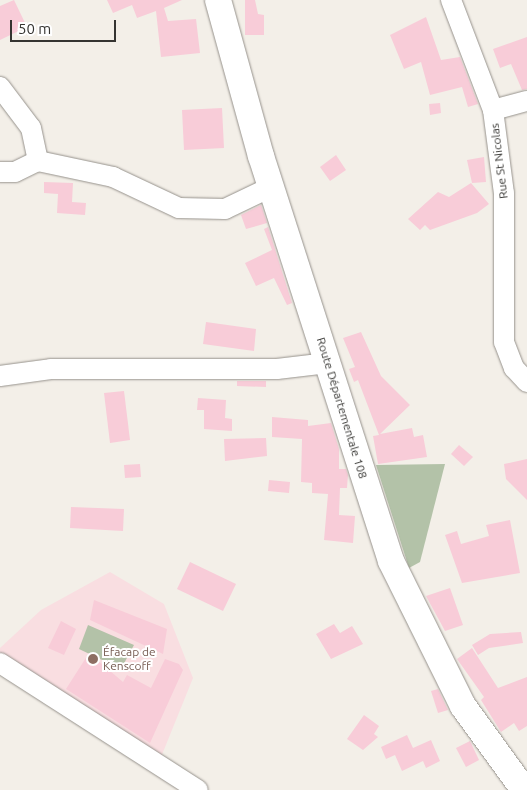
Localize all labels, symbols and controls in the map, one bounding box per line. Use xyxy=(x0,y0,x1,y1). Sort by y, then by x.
scale bar xyxy=(12,10,119,42)
text: 50 m xyxy=(18,20,51,37)
street label: Rue St Nicolas xyxy=(487,122,511,200)
street label: Route Départementale 108 xyxy=(314,336,370,480)
place label: Éfacap de Kenscoff xyxy=(103,645,156,673)
marker: Éfacap de Kenscoff xyxy=(87,653,99,665)

